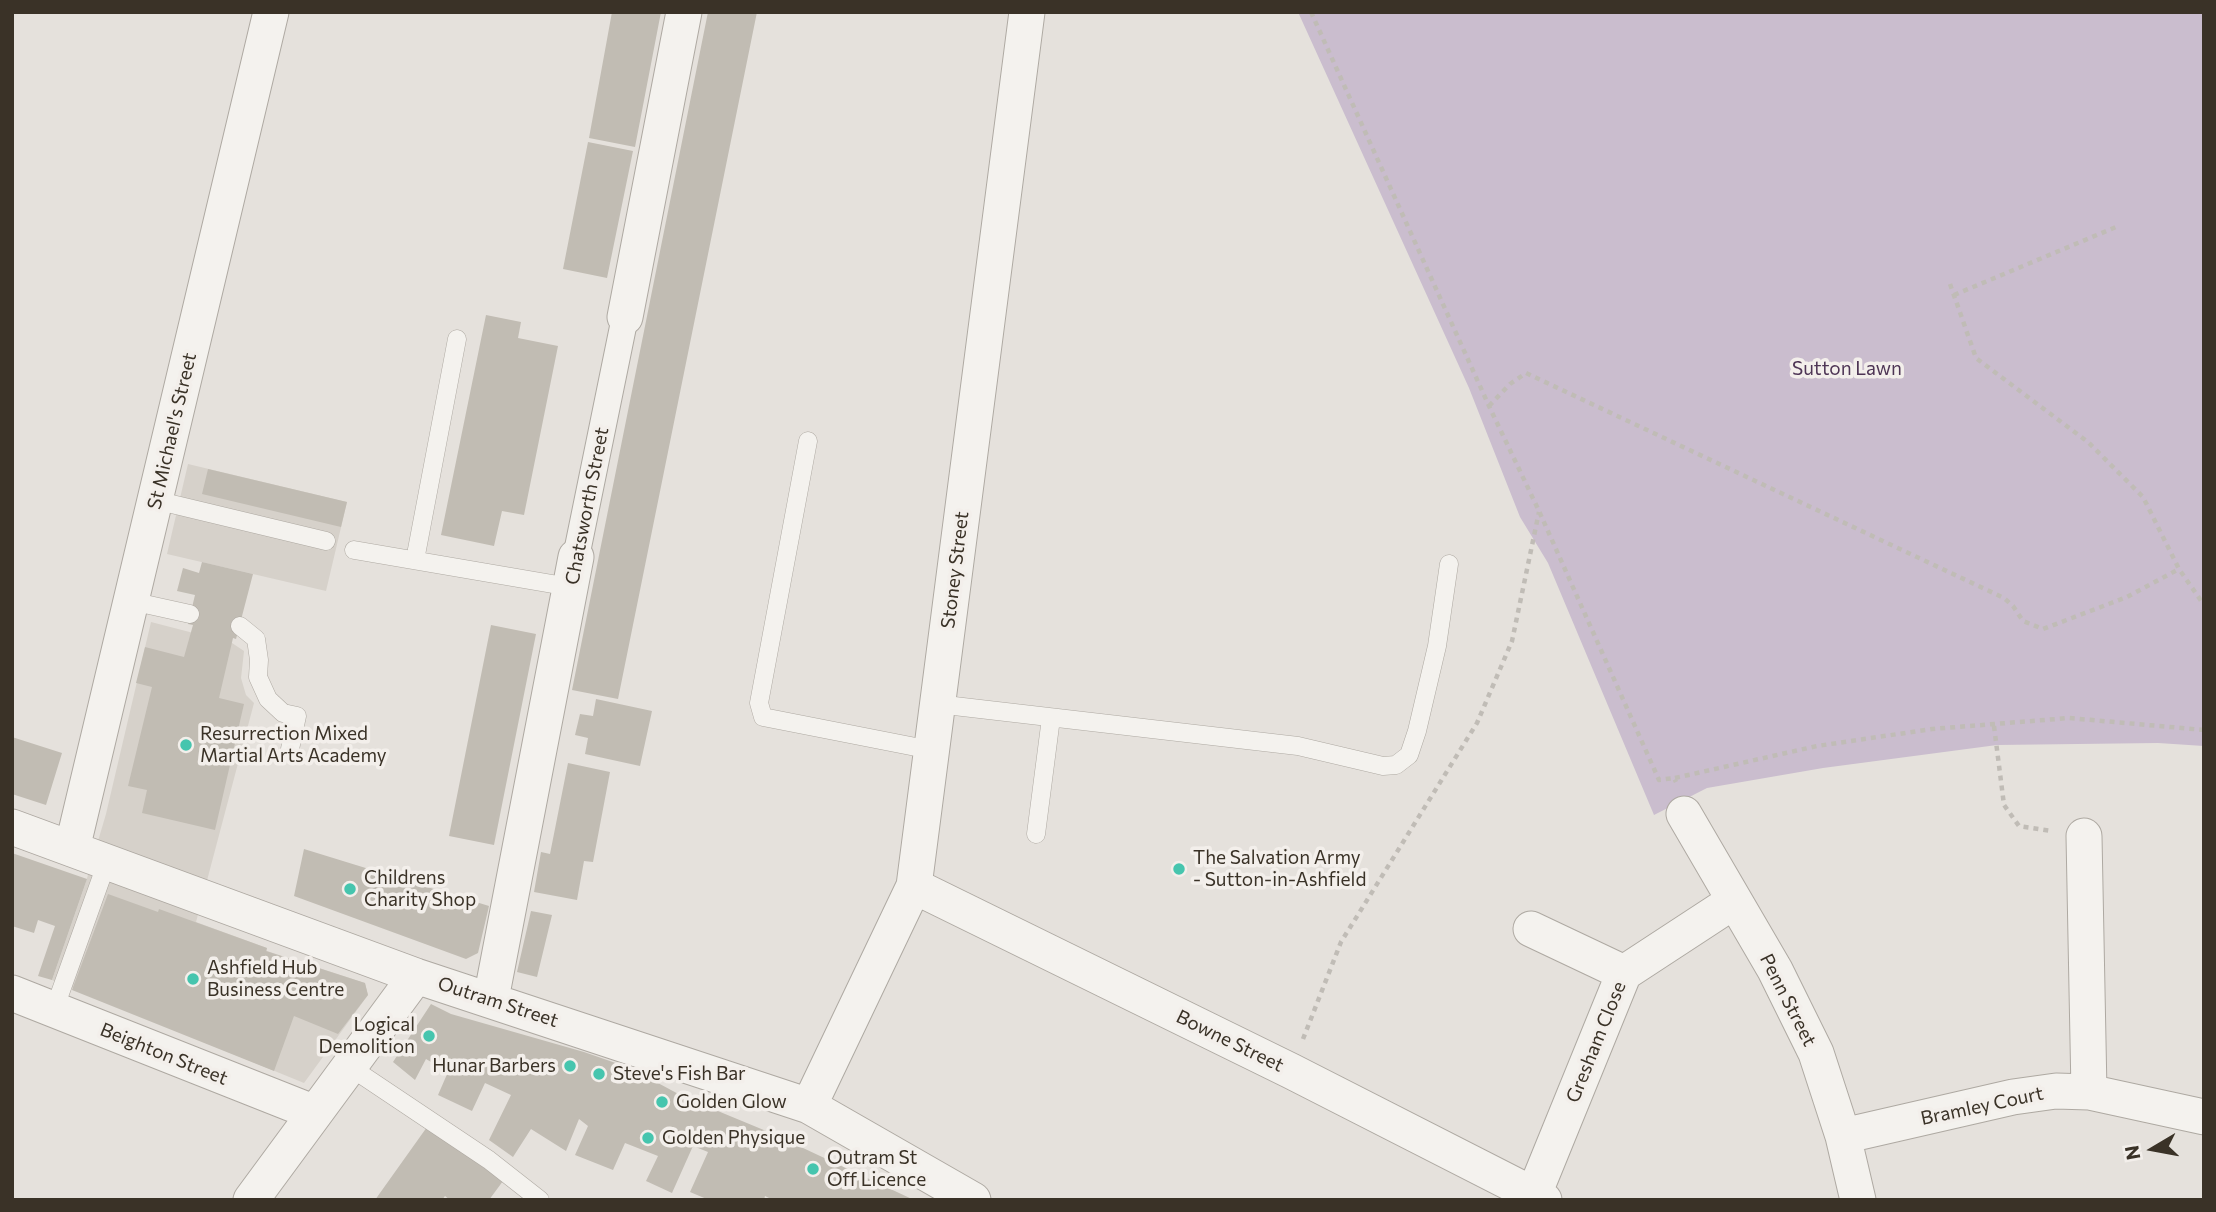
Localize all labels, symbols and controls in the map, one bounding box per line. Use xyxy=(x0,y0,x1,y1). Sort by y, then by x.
street label: St Michael's Street xyxy=(143,350,201,512)
park label: Sutton Lawn xyxy=(1792,358,1902,380)
street label: Chatsworth Street xyxy=(561,425,613,587)
street label: Stoney Street xyxy=(937,510,973,630)
place label: Resurrection Mixed Martial Arts Academy xyxy=(200,723,387,767)
marker: Resurrection Mixed Martial Arts Academy xyxy=(178,737,194,753)
place label: The Salvation Army - Sutton-in-Ashfield xyxy=(1193,847,1366,891)
marker: The Salvation Army - Sutton-in-Ashfield xyxy=(1171,861,1187,877)
place label: Childrens Charity Shop xyxy=(364,867,476,911)
marker: Childrens Charity Shop xyxy=(342,881,358,897)
street label: Penn Street xyxy=(1755,950,1821,1050)
place label: Ashfield Hub Business Centre xyxy=(207,957,344,1001)
marker: Ashfield Hub Business Centre xyxy=(185,971,201,987)
street label: Outram Street xyxy=(435,972,561,1032)
street label: Gresham Close xyxy=(1561,978,1631,1106)
street label: Bowne Street xyxy=(1173,1005,1287,1077)
place label: Logical Demolition xyxy=(318,1014,415,1058)
street label: Beighton Street xyxy=(97,1018,231,1090)
marker: Logical Demolition xyxy=(421,1028,437,1044)
place label: Hunar Barbers xyxy=(432,1055,556,1077)
marker: Hunar Barbers xyxy=(562,1058,578,1074)
place label: Steve's Fish Bar xyxy=(613,1063,746,1085)
marker: Steve's Fish Bar xyxy=(591,1066,607,1082)
street label: Bramley Court xyxy=(1919,1082,2045,1130)
place label: Golden Glow xyxy=(676,1091,787,1113)
marker: Golden Glow xyxy=(654,1094,670,1110)
north arrow xyxy=(2118,1114,2188,1184)
place label: Golden Physique xyxy=(662,1127,805,1149)
marker: Golden Physique xyxy=(640,1130,656,1146)
text: N xyxy=(2119,1144,2144,1162)
place label: Outram St Off Licence xyxy=(827,1147,926,1191)
marker: Outram St Off Licence xyxy=(805,1161,821,1177)

